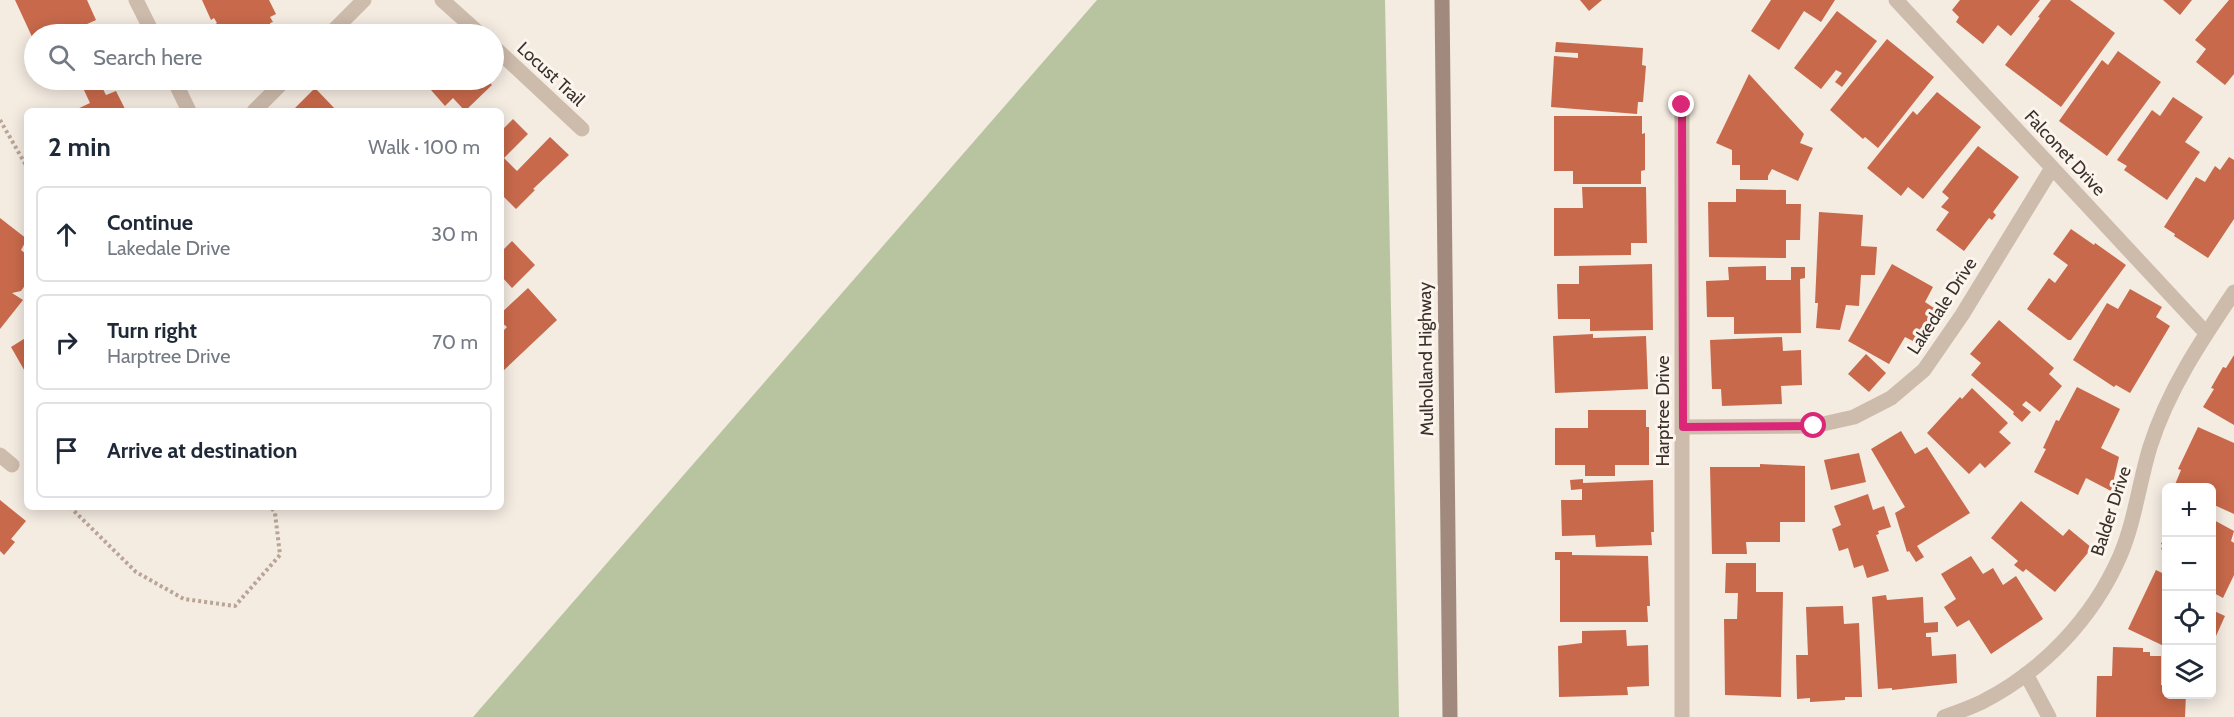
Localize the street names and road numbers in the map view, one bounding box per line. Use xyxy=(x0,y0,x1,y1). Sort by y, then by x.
street label: Locust Trail xyxy=(513,37,590,111)
street label: Falconet Drive xyxy=(2020,106,2110,200)
street label: Lakedale Drive xyxy=(1903,253,1981,359)
street label: Mulholland Highway xyxy=(1414,282,1438,436)
street label: Harptree Drive xyxy=(1652,355,1674,467)
street label: Balder Drive xyxy=(2086,463,2136,559)

